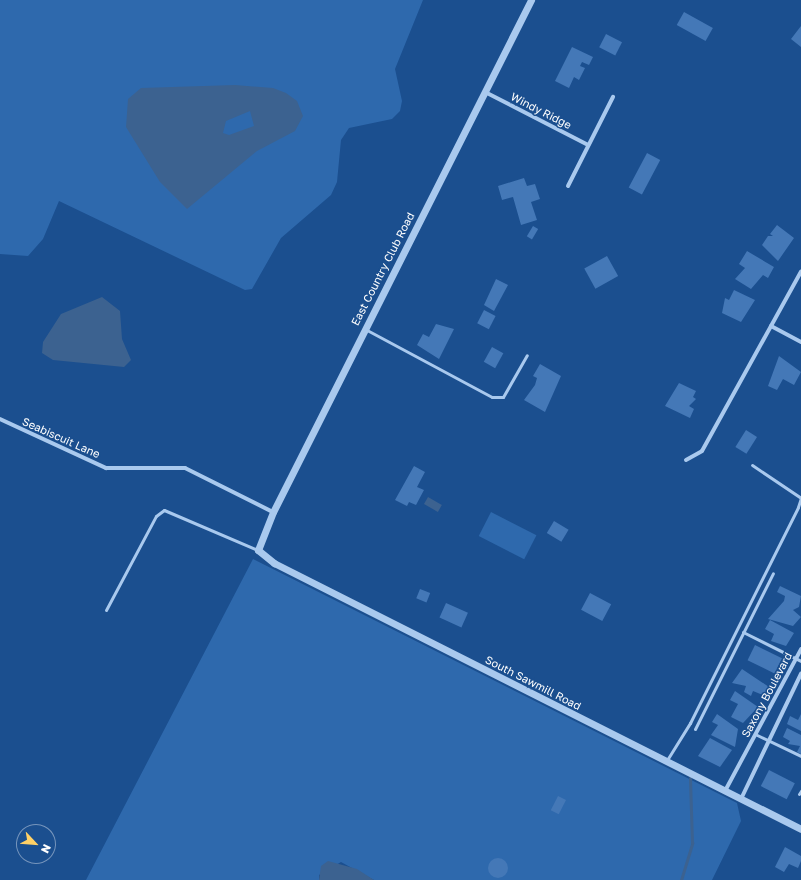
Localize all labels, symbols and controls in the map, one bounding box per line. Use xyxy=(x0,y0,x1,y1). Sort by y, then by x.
street label: Windy Ridge xyxy=(508,90,574,132)
street label: East Country Club Road xyxy=(349,210,417,328)
street label: Seabiscuit Lane xyxy=(20,415,102,461)
street label: Saxony Boulevard xyxy=(739,650,795,740)
street label: South Sawmill Road xyxy=(483,653,583,713)
north arrow xyxy=(16,824,56,864)
text: N xyxy=(39,842,54,856)

